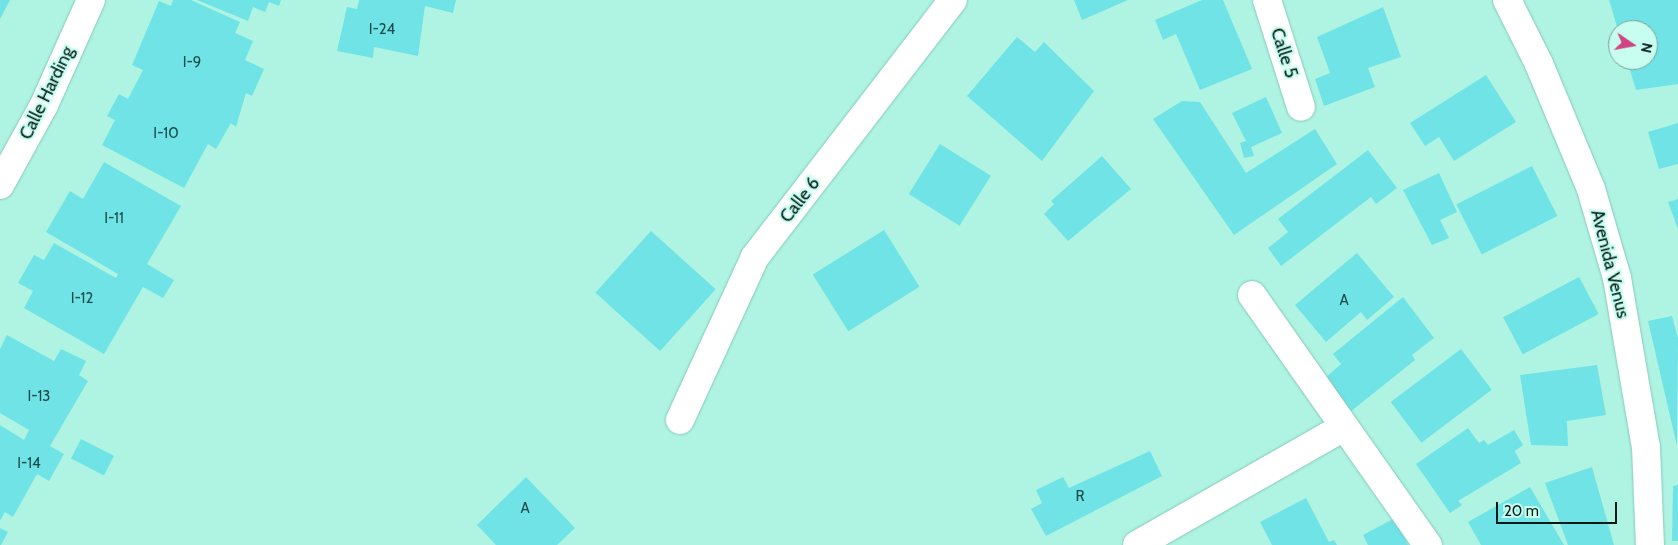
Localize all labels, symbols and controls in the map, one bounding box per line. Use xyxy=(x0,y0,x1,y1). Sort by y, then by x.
north arrow xyxy=(1608,20,1658,70)
house number: I-24 xyxy=(369,21,395,39)
street label: Calle 5 xyxy=(1266,25,1302,81)
text: N xyxy=(1637,41,1657,55)
street label: Calle Harding xyxy=(15,43,79,143)
house number: I-9 xyxy=(183,54,201,72)
house number: I-10 xyxy=(153,125,179,143)
street label: Calle 6 xyxy=(776,173,824,227)
street label: Avenida Venus xyxy=(1586,208,1634,320)
house number: I-11 xyxy=(104,210,124,228)
house number: I-12 xyxy=(71,290,93,308)
house number: A xyxy=(1339,292,1349,310)
house number: I-13 xyxy=(28,388,50,406)
house number: I-14 xyxy=(17,455,41,473)
house number: R xyxy=(1075,488,1085,506)
scale bar xyxy=(1498,492,1619,524)
house number: A xyxy=(520,500,530,518)
text: 20 m xyxy=(1504,502,1539,520)

